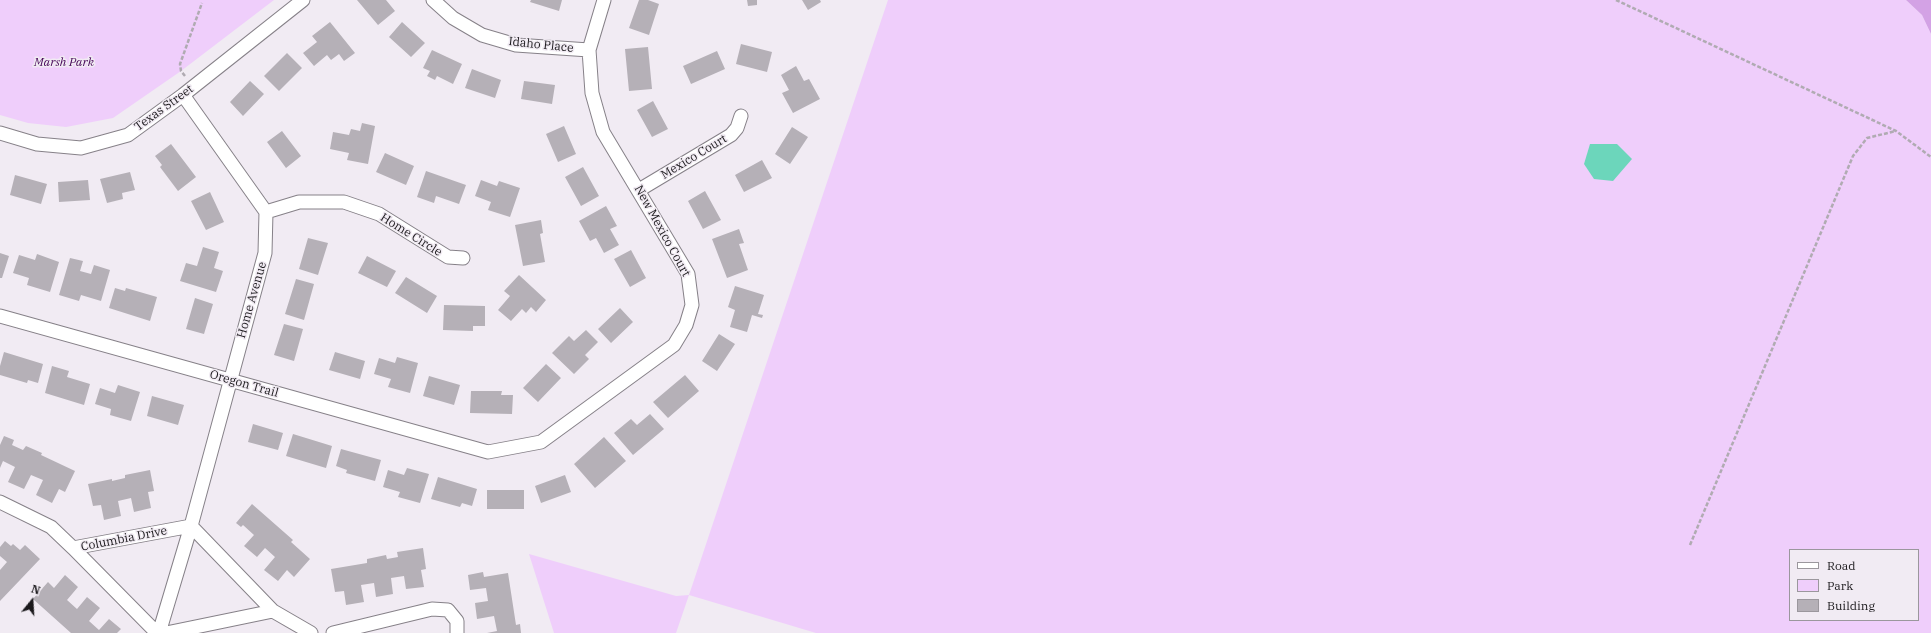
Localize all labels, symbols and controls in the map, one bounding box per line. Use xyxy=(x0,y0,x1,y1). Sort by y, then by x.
street label: Idaho Place xyxy=(508,34,574,56)
park label: Marsh Park xyxy=(34,56,94,70)
street label: Texas Street xyxy=(132,82,196,134)
street label: Mexico Court xyxy=(658,132,730,182)
street label: New Mexico Court xyxy=(631,183,693,279)
street label: Home Circle xyxy=(378,210,444,260)
street label: Home Avenue xyxy=(234,260,270,340)
street label: Oregon Trail xyxy=(208,367,280,401)
street label: Columbia Drive xyxy=(80,524,168,554)
legend xyxy=(1789,549,1919,621)
text: Road xyxy=(1827,558,1856,573)
text: Park xyxy=(1827,578,1853,593)
north arrow xyxy=(12,581,52,621)
text: N xyxy=(29,582,42,598)
text: Building xyxy=(1827,598,1875,613)

